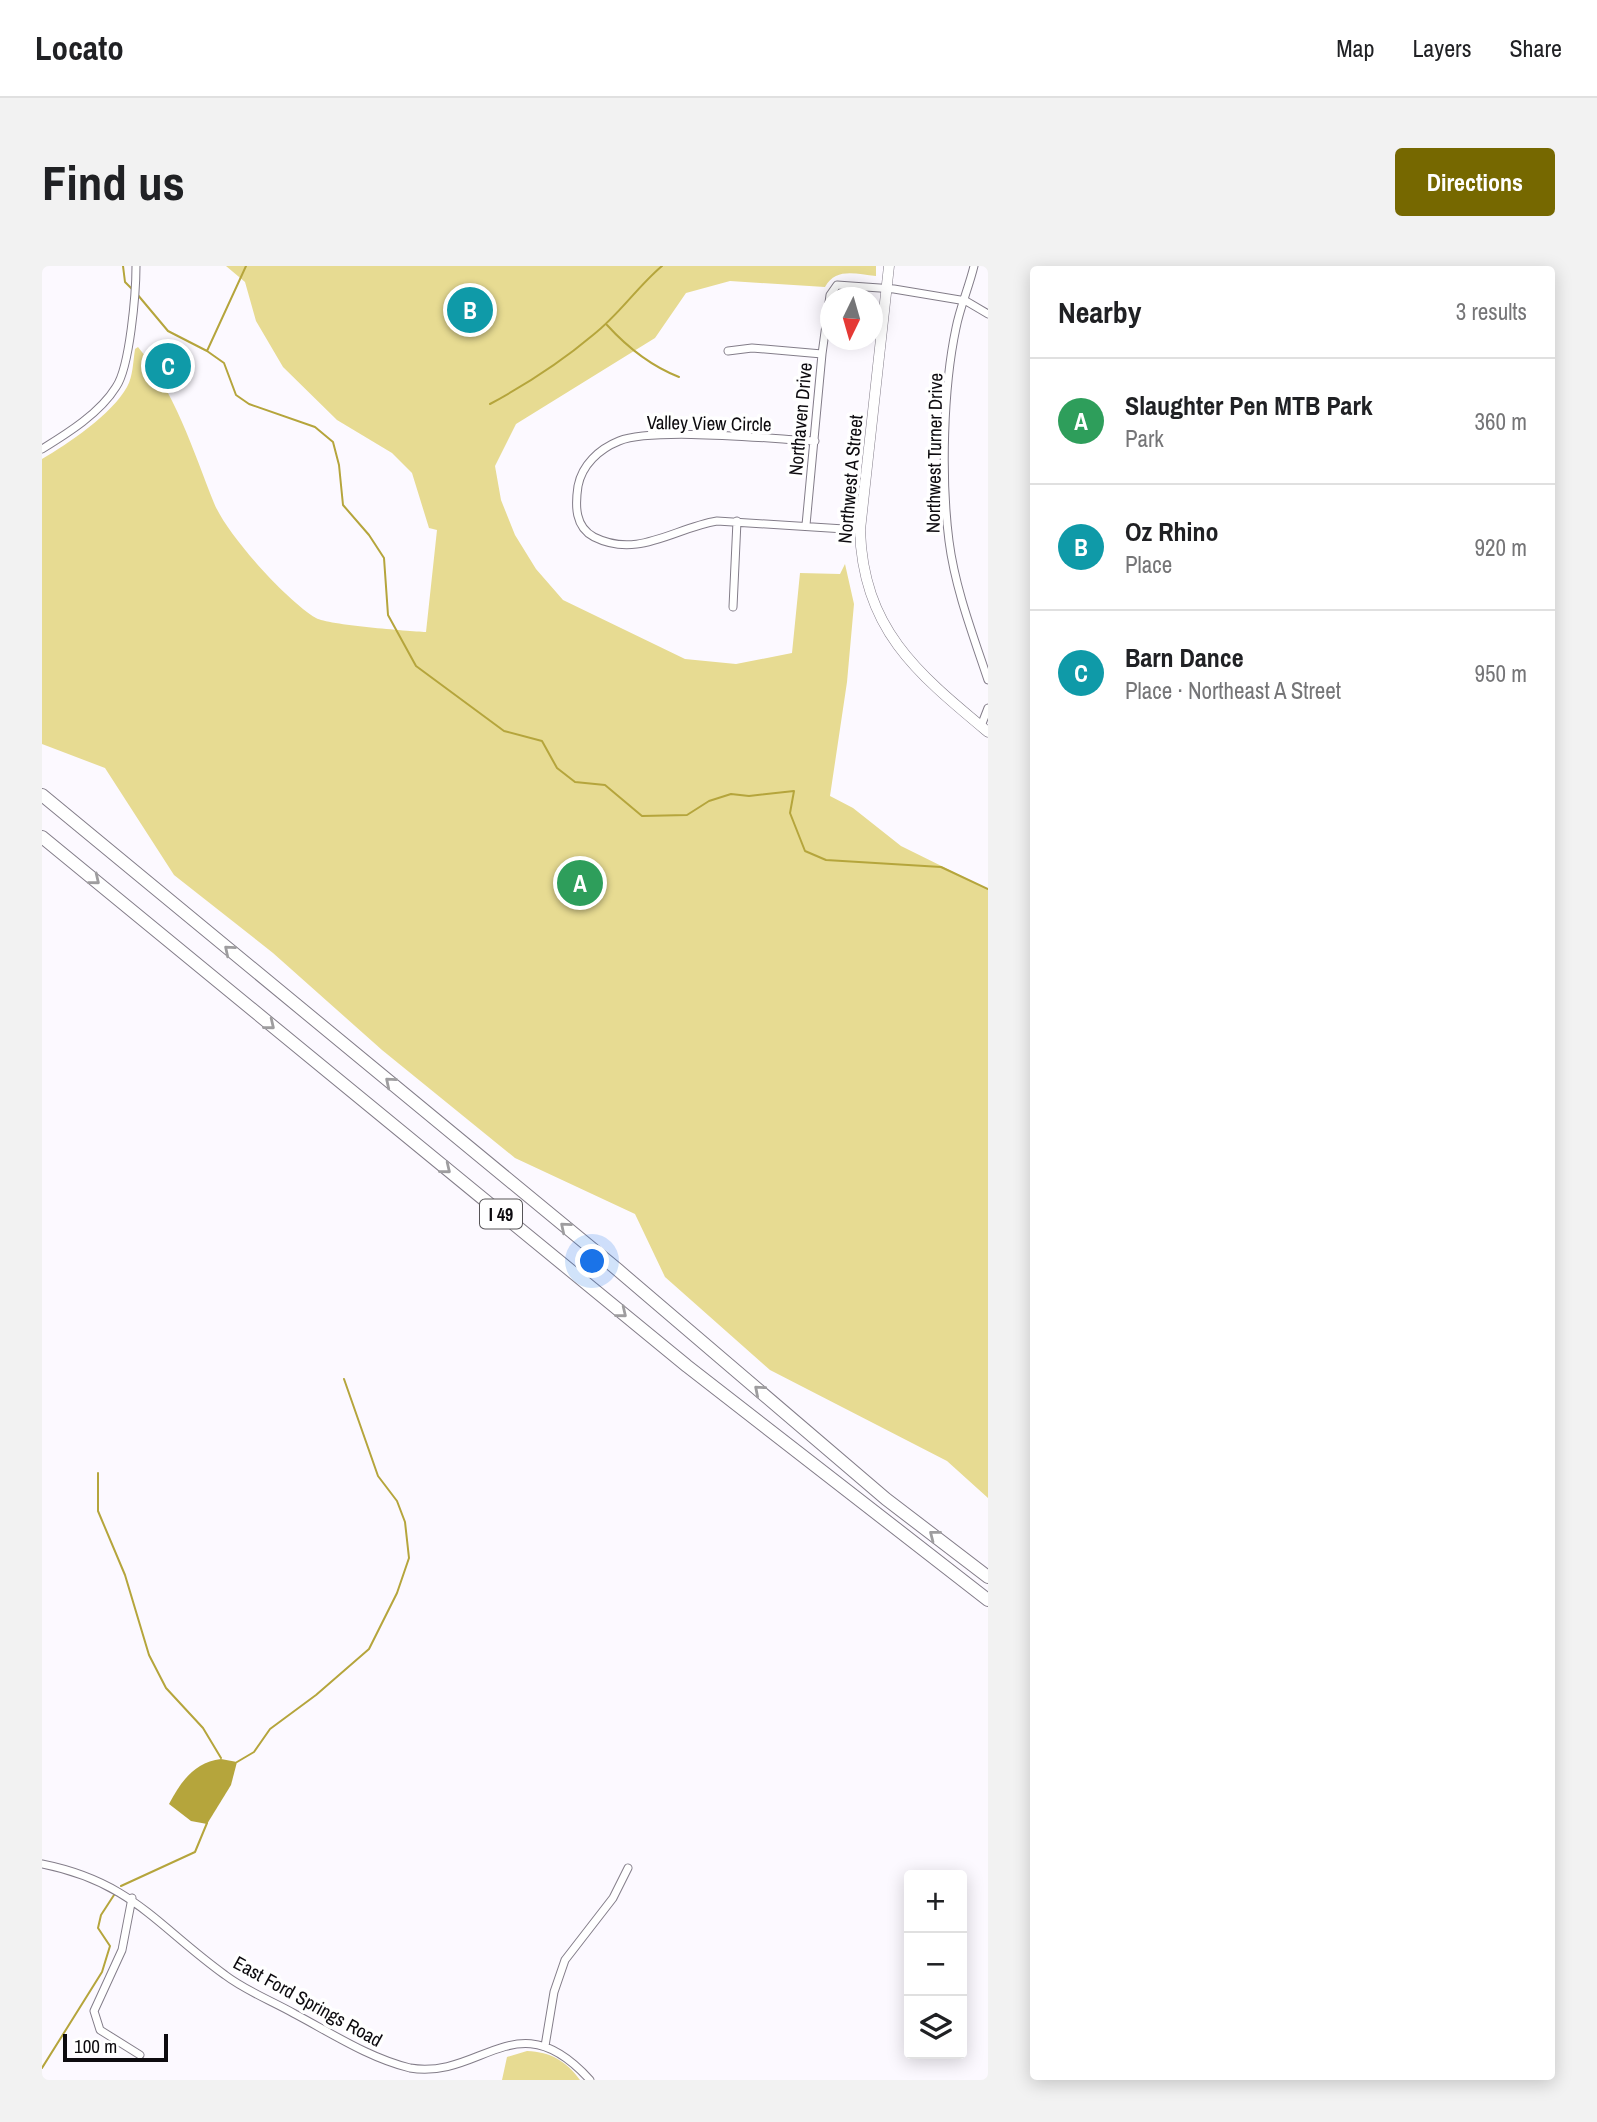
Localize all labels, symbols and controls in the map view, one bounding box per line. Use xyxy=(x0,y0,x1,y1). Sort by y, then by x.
text: Locato xyxy=(35,26,124,70)
text: Map xyxy=(1336,32,1374,64)
text: Layers xyxy=(1412,32,1471,64)
text: Share xyxy=(1509,32,1562,64)
button: Directions xyxy=(1395,148,1555,216)
text: Find us xyxy=(42,149,185,215)
pin: B xyxy=(447,284,493,336)
north arrow xyxy=(820,287,883,350)
text: Nearby xyxy=(1058,292,1141,332)
text: 3 results xyxy=(1456,296,1527,327)
pin: C xyxy=(145,340,191,392)
street label: Northaven Drive xyxy=(782,361,818,477)
street label: Northwest Turner Drive xyxy=(920,373,948,533)
text: Slaughter Pen MTB Park xyxy=(1125,388,1373,423)
text: A xyxy=(1074,406,1088,437)
text: 360 m xyxy=(1475,406,1527,437)
street label: Valley View Circle xyxy=(646,409,772,437)
street label: Northwest A Street xyxy=(831,413,869,544)
text: Park xyxy=(1125,423,1164,454)
text: Oz Rhino xyxy=(1125,514,1219,549)
text: B xyxy=(1074,532,1088,563)
text: 920 m xyxy=(1475,532,1527,563)
text: Place xyxy=(1125,549,1172,580)
text: Barn Dance xyxy=(1125,640,1243,675)
text: C xyxy=(1074,658,1088,689)
text: 950 m xyxy=(1475,658,1527,689)
text: Place · Northeast A Street xyxy=(1125,675,1341,706)
pin: A xyxy=(557,857,603,909)
one-way arrow xyxy=(86,872,99,884)
one-way arrow xyxy=(224,945,237,958)
one-way arrow xyxy=(262,1017,275,1029)
one-way arrow xyxy=(385,1078,398,1090)
one-way arrow xyxy=(438,1161,451,1173)
road number: I 49 xyxy=(480,1199,522,1228)
one-way arrow xyxy=(561,1223,574,1235)
your location xyxy=(575,1244,609,1278)
one-way arrow xyxy=(614,1305,627,1317)
one-way arrow xyxy=(754,1386,767,1398)
one-way arrow xyxy=(929,1531,941,1544)
map controls xyxy=(904,1870,967,2059)
button: + xyxy=(904,1870,967,1933)
button: − xyxy=(904,1933,967,1996)
street label: East Ford Springs Road xyxy=(229,1949,387,2053)
button: layers xyxy=(904,1996,967,2059)
scale bar xyxy=(63,2031,168,2063)
text: 100 m xyxy=(74,2033,117,2059)

